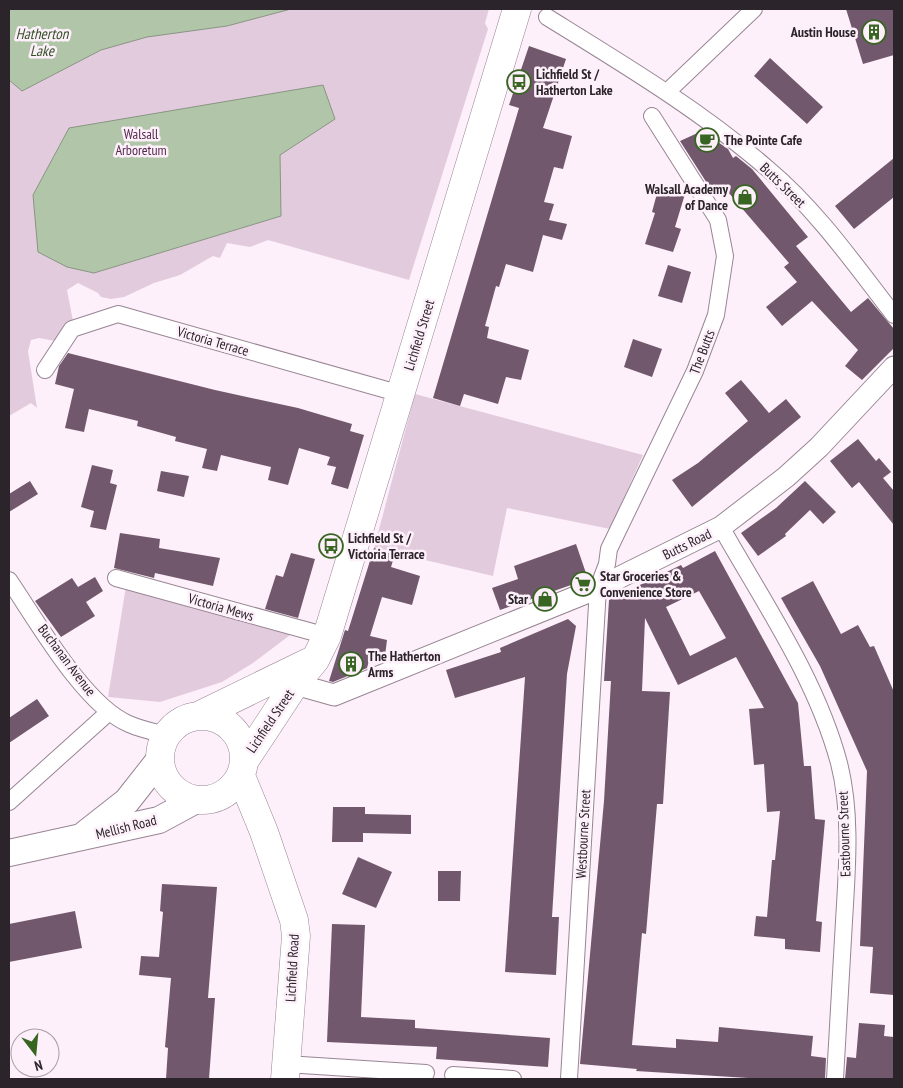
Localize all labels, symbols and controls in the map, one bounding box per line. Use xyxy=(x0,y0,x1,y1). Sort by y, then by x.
building icon: Austin House xyxy=(861,19,887,45)
place label: Austin House xyxy=(790,23,856,41)
water label: Hatherton Lake xyxy=(16,24,70,60)
place label: Lichfield St / Hatherton Lake xyxy=(536,65,613,99)
bus stop icon: Lichfield St / Hatherton Lake xyxy=(506,69,532,95)
park label: Walsall Arboretum xyxy=(115,125,167,159)
cafe icon: The Pointe Cafe xyxy=(694,127,720,153)
place label: The Pointe Cafe xyxy=(724,131,802,149)
street label: Butts Street xyxy=(756,159,810,211)
place label: Walsall Academy of Dance xyxy=(644,180,728,214)
shop icon: Walsall Academy of Dance xyxy=(732,184,758,210)
street label: Lichfield Street xyxy=(400,297,438,373)
street label: Victoria Terrace xyxy=(174,322,251,360)
street label: The Butts xyxy=(685,327,719,377)
street label: Butts Road xyxy=(660,525,714,563)
place label: Lichfield St / Victoria Terrace xyxy=(347,529,425,563)
bus stop icon: Lichfield St / Victoria Terrace xyxy=(318,533,344,559)
place label: Star Groceries & Convenience Store xyxy=(600,567,692,601)
supermarket icon: Star Groceries & Convenience Store xyxy=(570,571,596,597)
shop icon: Star xyxy=(532,586,558,612)
street label: Victoria Mews xyxy=(185,589,256,625)
place label: Star xyxy=(508,590,529,608)
street label: Buchanan Avenue xyxy=(34,621,100,700)
place label: The Hatherton Arms xyxy=(367,647,440,681)
building icon: The Hatherton Arms xyxy=(338,651,364,677)
street label: Lichfield Street xyxy=(242,686,298,756)
street label: Westbourne Street xyxy=(572,789,594,879)
street label: Eastbourne Street xyxy=(833,791,854,877)
street label: Mellish Road xyxy=(94,811,158,843)
street label: Lichfield Road xyxy=(281,934,303,1002)
north arrow xyxy=(10,1028,60,1078)
text: N xyxy=(32,1056,45,1075)

